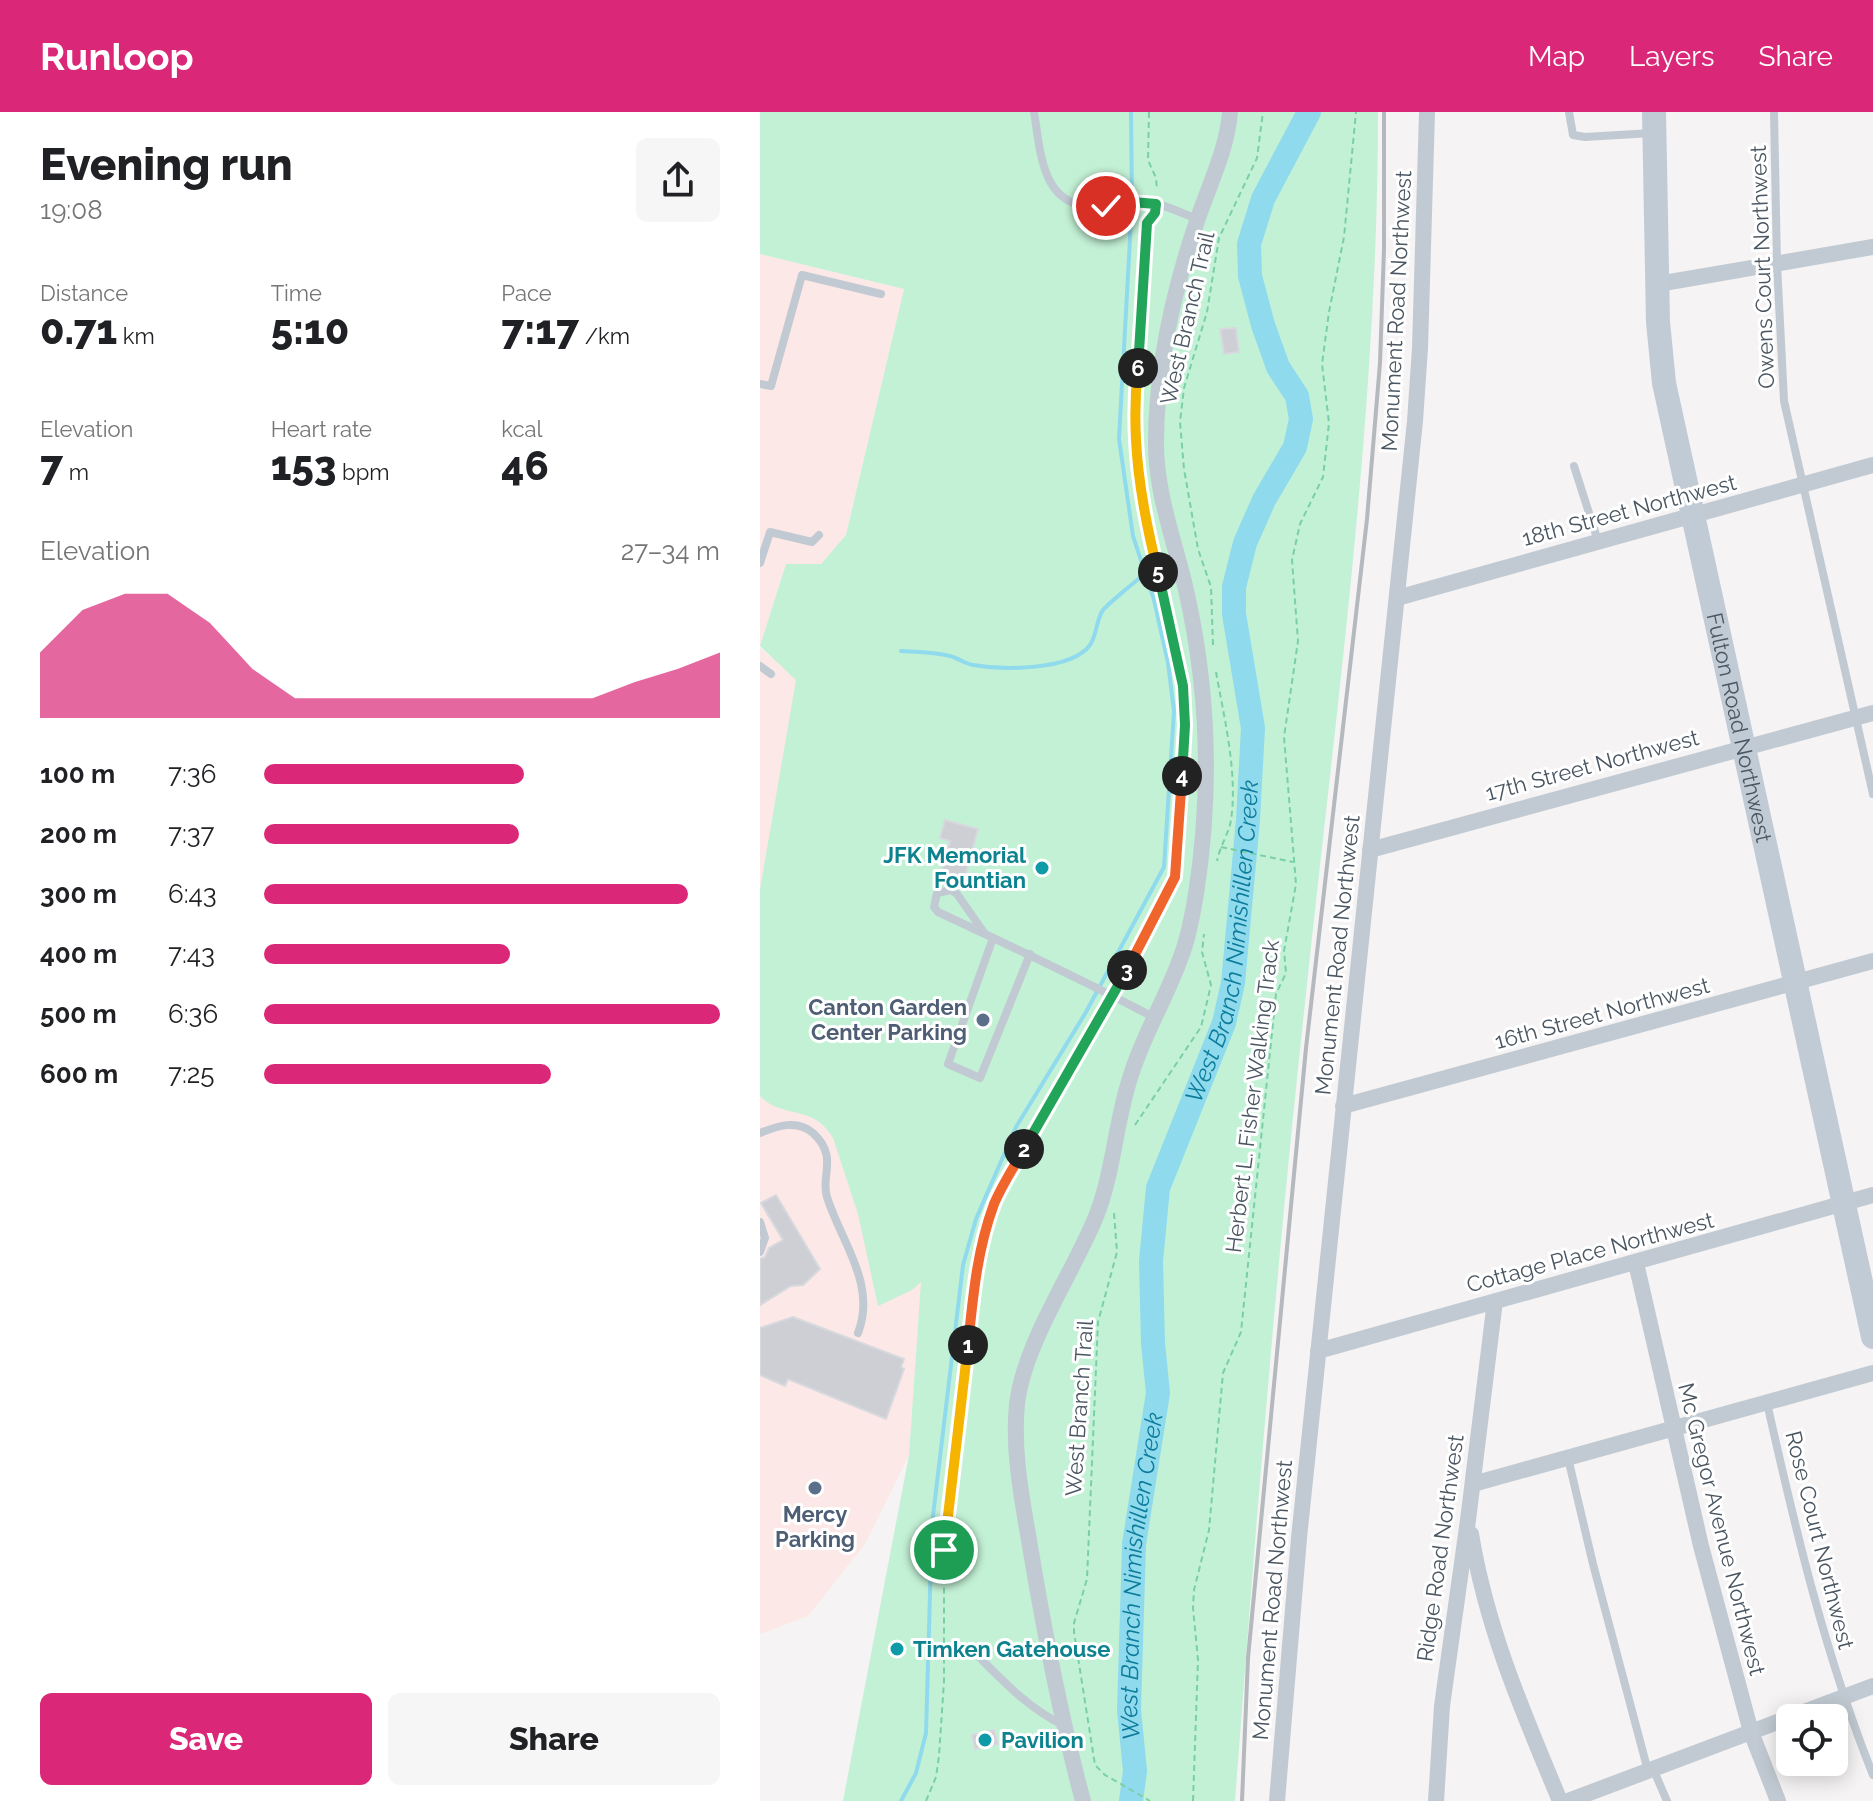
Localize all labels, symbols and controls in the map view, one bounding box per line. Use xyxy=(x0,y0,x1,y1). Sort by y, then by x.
text: Runloop xyxy=(40,34,194,79)
text: Map xyxy=(1528,40,1585,73)
text: Layers xyxy=(1629,40,1715,73)
text: Share xyxy=(1759,40,1833,73)
button: share xyxy=(636,138,720,222)
text: Evening run xyxy=(40,139,293,190)
street label: Owens Court Northwest xyxy=(1745,144,1779,389)
street label: Monument Road Northwest xyxy=(1376,169,1416,452)
pin xyxy=(1072,172,1140,240)
icon: check xyxy=(1084,184,1128,228)
text: 19:08 xyxy=(40,195,103,225)
street label: West Branch Trail xyxy=(1154,229,1220,407)
text: Distance xyxy=(40,280,128,306)
text: Time xyxy=(271,280,322,306)
text: Pace xyxy=(501,280,552,306)
text: 0.71 xyxy=(40,306,117,353)
text: 5:10 xyxy=(271,306,349,353)
text: 7:17 xyxy=(501,306,579,353)
text: km xyxy=(117,323,155,349)
text: /km xyxy=(579,323,630,349)
pin: 6 xyxy=(1118,348,1158,388)
text: 6 xyxy=(1131,355,1145,381)
text: Elevation xyxy=(40,416,133,442)
text: Heart rate xyxy=(271,416,372,442)
text: kcal xyxy=(501,416,542,442)
text: 7 xyxy=(40,442,63,489)
text: 153 xyxy=(271,442,336,489)
text: 46 xyxy=(501,442,549,489)
text: m xyxy=(63,459,89,485)
text: bpm xyxy=(336,459,389,485)
street label: 18th Street Northwest xyxy=(1519,469,1740,551)
text: Elevation xyxy=(40,536,150,566)
text: 27–34 m xyxy=(621,536,720,566)
pin: 5 xyxy=(1138,552,1178,592)
text: 5 xyxy=(1152,559,1164,585)
street label: Fulton Road Northwest xyxy=(1702,610,1777,845)
street label: 17th Street Northwest xyxy=(1483,724,1702,806)
pin: 4 xyxy=(1162,756,1202,796)
text: 100 m xyxy=(40,759,115,789)
text: 7:36 xyxy=(168,759,216,789)
text: 4 xyxy=(1176,763,1188,789)
water label: West Branch Nimishillen Creek xyxy=(1179,779,1264,1107)
street label: Monument Road Northwest xyxy=(1309,813,1365,1096)
text: 200 m xyxy=(40,819,117,849)
text: 7:37 xyxy=(168,819,214,849)
place label: JFK Memorial Fountian xyxy=(883,842,1027,893)
marker: JFK Memorial Fountian xyxy=(1033,859,1051,877)
text: 300 m xyxy=(40,879,117,909)
text: 6:43 xyxy=(168,879,217,909)
street label: Herbert L. Fisher Walking Track xyxy=(1220,938,1284,1254)
text: 400 m xyxy=(40,939,117,969)
text: 7:43 xyxy=(168,939,215,969)
pin: 3 xyxy=(1107,950,1147,990)
text: 3 xyxy=(1121,957,1133,983)
street label: 16th Street Northwest xyxy=(1492,972,1713,1054)
place label: Canton Garden Center Parking xyxy=(808,994,967,1045)
text: 500 m xyxy=(40,999,117,1029)
text: 6:36 xyxy=(168,999,218,1029)
marker: Canton Garden Center Parking xyxy=(974,1011,992,1029)
text: 600 m xyxy=(40,1059,118,1089)
text: 7:25 xyxy=(168,1059,215,1089)
pin: 2 xyxy=(1004,1129,1044,1169)
text: 2 xyxy=(1018,1136,1030,1162)
street label: Cottage Place Northwest xyxy=(1464,1206,1717,1298)
street label: West Branch Trail xyxy=(1060,1319,1098,1497)
pin: 1 xyxy=(948,1325,988,1365)
text: 1 xyxy=(963,1332,973,1358)
street label: Mc Gregor Avenue Northwest xyxy=(1673,1380,1771,1678)
water label: West Branch Nimishillen Creek xyxy=(1114,1410,1169,1742)
street label: Rose Court Northwest xyxy=(1780,1428,1860,1652)
street label: Ridge Road Northwest xyxy=(1411,1432,1469,1663)
street label: Monument Road Northwest xyxy=(1247,1458,1297,1741)
marker: Mercy Parking xyxy=(806,1479,824,1497)
place label: Mercy Parking xyxy=(775,1501,855,1552)
pin xyxy=(910,1516,978,1584)
icon: arrive xyxy=(922,1528,966,1572)
place label: Timken Gatehouse xyxy=(913,1636,1110,1662)
marker: Timken Gatehouse xyxy=(888,1640,906,1658)
button: Save xyxy=(40,1693,372,1785)
button: Share xyxy=(388,1693,720,1785)
map controls xyxy=(1776,1704,1848,1776)
button: locate xyxy=(1776,1704,1848,1776)
place label: Pavilion xyxy=(1001,1727,1084,1753)
marker: Pavilion xyxy=(976,1731,994,1749)

